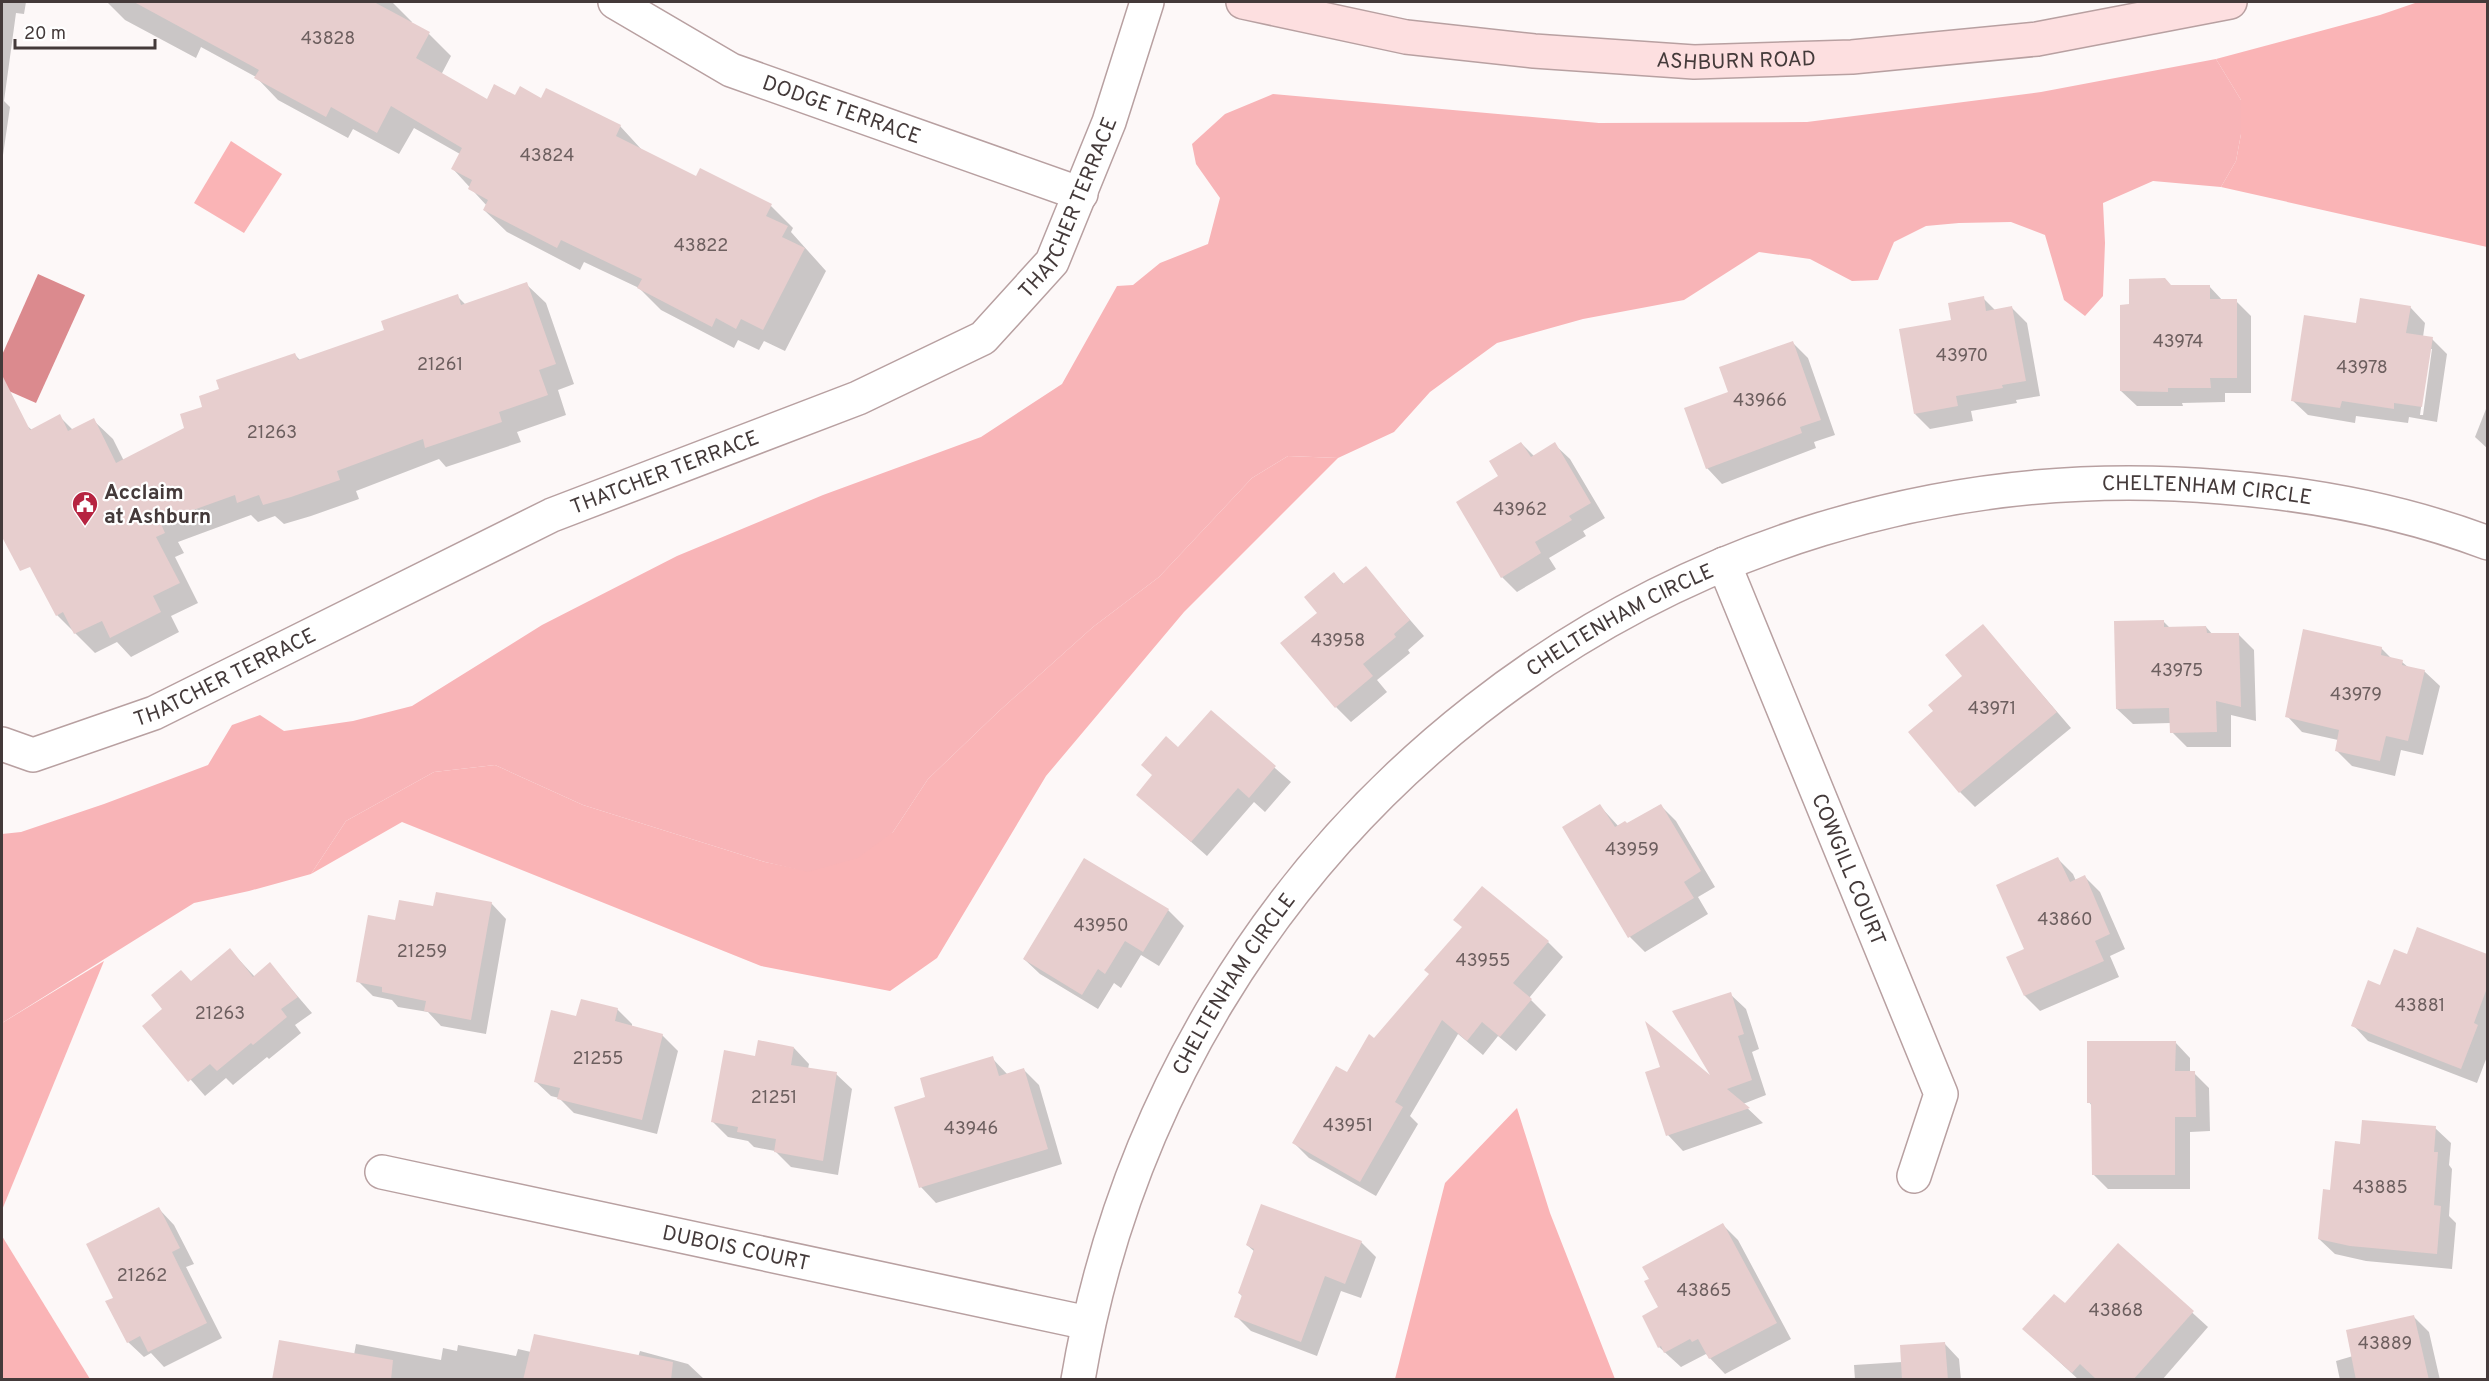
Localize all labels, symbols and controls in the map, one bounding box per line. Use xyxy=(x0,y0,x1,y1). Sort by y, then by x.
scale bar xyxy=(15,12,154,50)
text: 20 m xyxy=(24,23,66,46)
house number: 43828 xyxy=(301,28,355,51)
street label: ASHBURN ROAD xyxy=(1655,46,1816,77)
street label: DODGE TERRACE xyxy=(758,70,924,151)
street label: THATCHER TERRACE xyxy=(1013,114,1124,305)
house number: 43824 xyxy=(520,145,574,168)
house number: 43822 xyxy=(674,235,728,258)
house number: 43974 xyxy=(2153,331,2203,354)
house number: 43970 xyxy=(1936,345,1988,368)
house number: 21261 xyxy=(417,354,463,377)
house number: 43978 xyxy=(2336,357,2388,380)
house number: 43966 xyxy=(1733,390,1787,413)
house number: 21263 xyxy=(247,422,297,445)
street label: THATCHER TERRACE xyxy=(567,425,763,522)
street label: CHELTENHAM CIRCLE xyxy=(2102,471,2314,512)
place label: Acclaim at Ashburn xyxy=(104,480,211,531)
public building icon: Acclaim at Ashburn xyxy=(70,489,100,527)
house number: 43962 xyxy=(1493,499,1547,522)
street label: CHELTENHAM CIRCLE xyxy=(1522,558,1718,684)
street label: THATCHER TERRACE xyxy=(130,623,321,734)
house number: 43958 xyxy=(1311,630,1365,653)
house number: 43975 xyxy=(2151,660,2203,683)
house number: 43979 xyxy=(2330,684,2382,707)
house number: 43971 xyxy=(1968,698,2016,721)
street label: COWGILL COURT xyxy=(1804,790,1891,950)
house number: 43959 xyxy=(1605,839,1659,862)
street label: CHELTENHAM CIRCLE xyxy=(1167,888,1302,1080)
house number: 43860 xyxy=(2037,909,2093,932)
house number: 43950 xyxy=(1073,915,1129,938)
house number: 21259 xyxy=(397,941,447,964)
house number: 43955 xyxy=(1456,950,1510,973)
house number: 43881 xyxy=(2395,995,2445,1018)
house number: 21263 xyxy=(195,1003,245,1026)
house number: 21255 xyxy=(572,1048,624,1071)
house number: 21251 xyxy=(751,1087,797,1110)
house number: 43951 xyxy=(1323,1115,1373,1138)
house number: 43946 xyxy=(944,1118,998,1141)
house number: 43885 xyxy=(2352,1177,2408,1200)
street label: DUBOIS COURT xyxy=(659,1220,812,1278)
house number: 21262 xyxy=(117,1265,167,1288)
house number: 43865 xyxy=(1677,1280,1731,1303)
house number: 43868 xyxy=(2089,1300,2143,1323)
house number: 43889 xyxy=(2358,1333,2412,1356)

